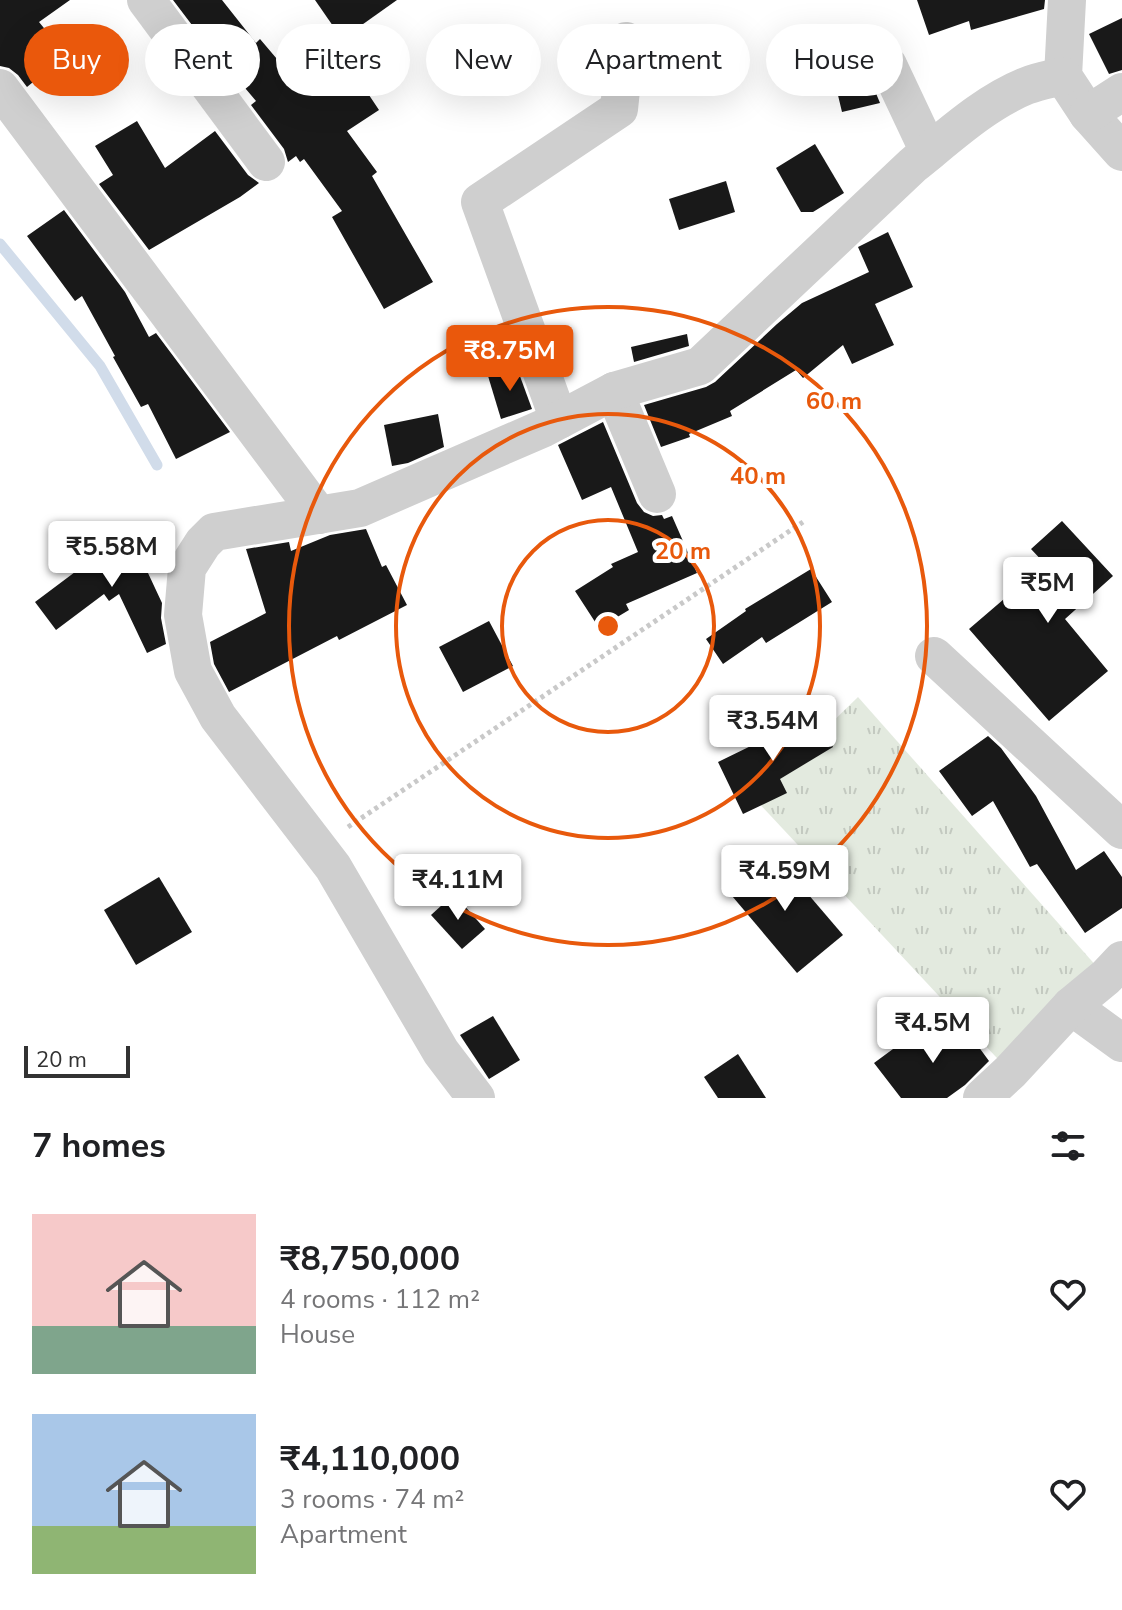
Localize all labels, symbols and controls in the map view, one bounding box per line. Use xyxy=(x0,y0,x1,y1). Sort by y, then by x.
chip: Buy xyxy=(24,24,129,96)
chip: Rent xyxy=(145,24,260,96)
chip: Filters xyxy=(276,24,410,96)
chip: New xyxy=(426,24,541,96)
chip: Apartment xyxy=(557,24,750,96)
chip: House xyxy=(766,24,903,96)
pin: ₹8.75M xyxy=(445,325,575,393)
text: ₹8.75M xyxy=(464,333,556,368)
text: 60 m xyxy=(806,385,862,417)
text: 40 m xyxy=(730,460,786,492)
pin: ₹5.58M xyxy=(47,521,177,589)
text: ₹5.58M xyxy=(66,529,158,564)
text: 20 m xyxy=(655,535,711,567)
pin: ₹5M xyxy=(1009,557,1087,625)
text: ₹5M xyxy=(1021,565,1075,600)
centre of rings xyxy=(594,612,622,640)
pin: ₹3.54M xyxy=(708,695,838,763)
text: ₹3.54M xyxy=(727,703,819,738)
pin: ₹4.59M xyxy=(720,845,850,913)
text: ₹4.59M xyxy=(739,853,831,888)
pin: ₹4.11M xyxy=(393,854,523,922)
text: ₹4.11M xyxy=(412,862,504,897)
pin: ₹4.5M xyxy=(877,997,989,1065)
text: ₹4.5M xyxy=(895,1005,971,1040)
scale bar xyxy=(24,1042,130,1078)
text: 20 m xyxy=(36,1045,87,1075)
text: 7 homes xyxy=(32,1123,166,1169)
icon: filters xyxy=(1046,1124,1090,1168)
text: ₹8,750,000 xyxy=(280,1236,460,1282)
icon: home xyxy=(96,1246,192,1342)
icon: heart xyxy=(1046,1272,1090,1316)
text: 4 rooms · 112 m² xyxy=(280,1282,480,1317)
text: House xyxy=(280,1317,355,1352)
text: ₹4,110,000 xyxy=(280,1436,460,1482)
icon: home xyxy=(96,1446,192,1542)
icon: heart xyxy=(1046,1472,1090,1516)
text: 3 rooms · 74 m² xyxy=(280,1482,464,1517)
text: Apartment xyxy=(280,1517,407,1552)

